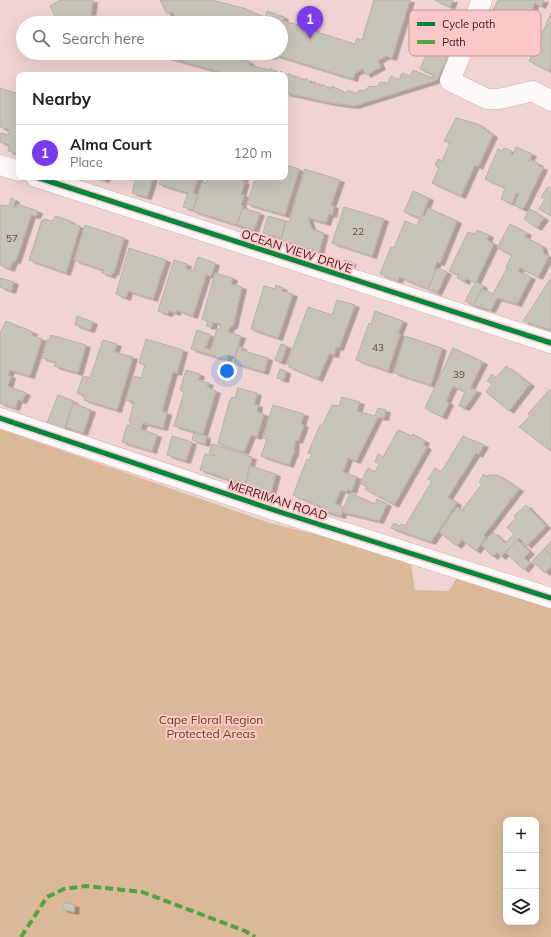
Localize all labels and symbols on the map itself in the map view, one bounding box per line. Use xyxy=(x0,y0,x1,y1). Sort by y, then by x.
pin: 1 xyxy=(297,6,323,39)
legend xyxy=(409,10,541,56)
text: Cycle path xyxy=(442,17,495,31)
text: Path xyxy=(442,35,466,49)
house number: 22 xyxy=(352,225,364,238)
street label: OCEAN VIEW DRIVE xyxy=(240,226,354,276)
house number: 57 xyxy=(6,232,18,245)
house number: 43 xyxy=(372,341,384,354)
your location xyxy=(217,361,237,381)
house number: 39 xyxy=(453,368,465,381)
street label: MERRIMAN ROAD xyxy=(226,477,330,523)
park label: Cape Floral Region Protected Areas xyxy=(159,712,263,741)

